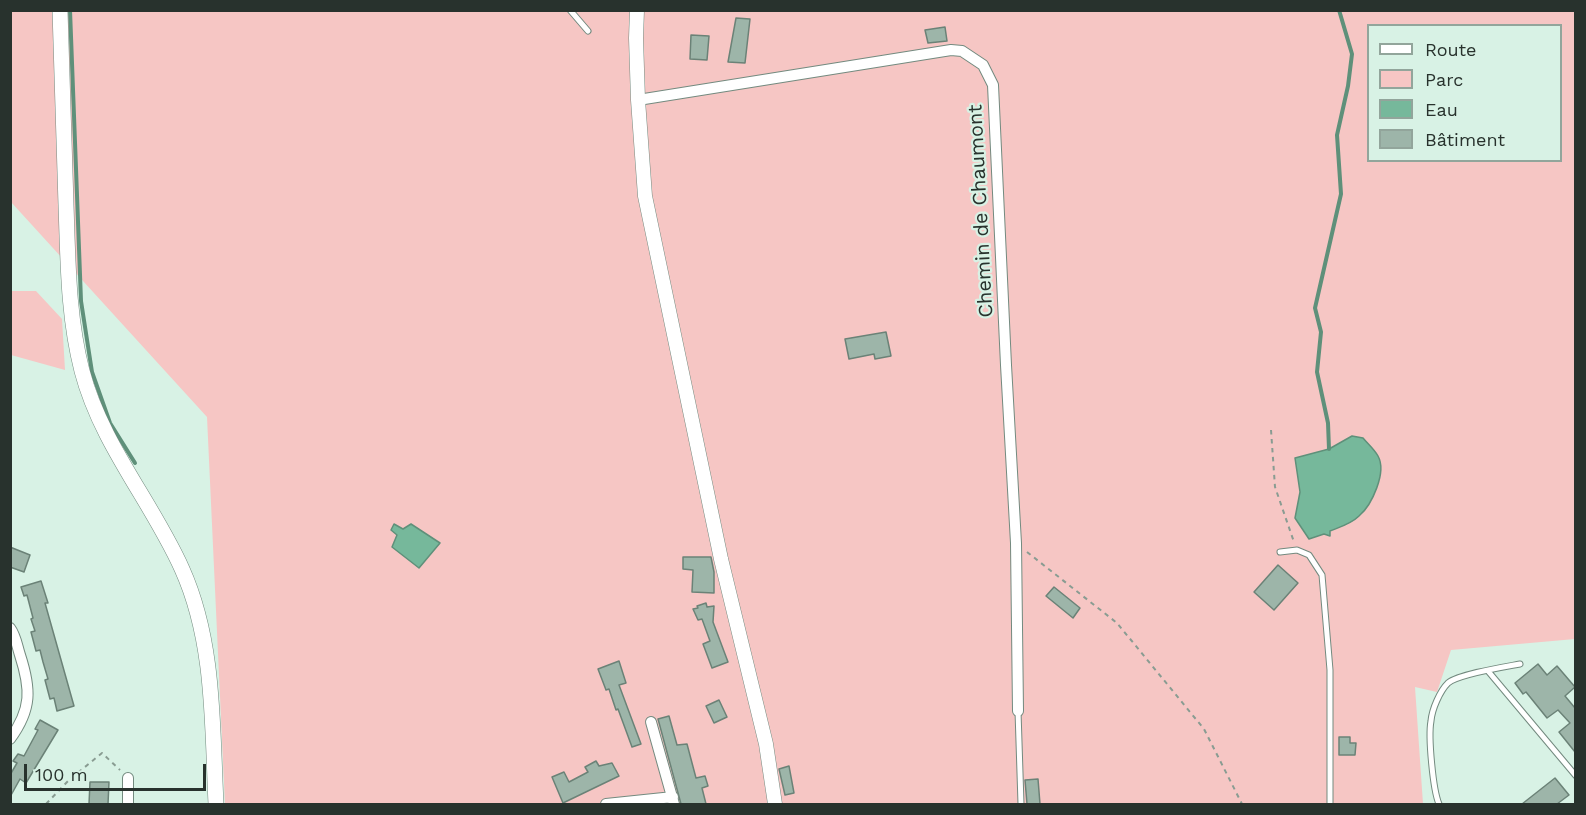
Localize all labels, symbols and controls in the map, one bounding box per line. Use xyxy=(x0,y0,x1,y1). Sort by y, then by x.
legend xyxy=(1367,24,1562,162)
text: Route xyxy=(1425,39,1477,60)
text: Parc xyxy=(1425,69,1463,90)
text: Eau xyxy=(1425,99,1458,120)
street label: Chemin de Chaumont xyxy=(963,104,999,318)
text: Bâtiment xyxy=(1425,129,1505,150)
scale bar xyxy=(27,752,208,790)
text: 100 m xyxy=(35,764,88,785)

